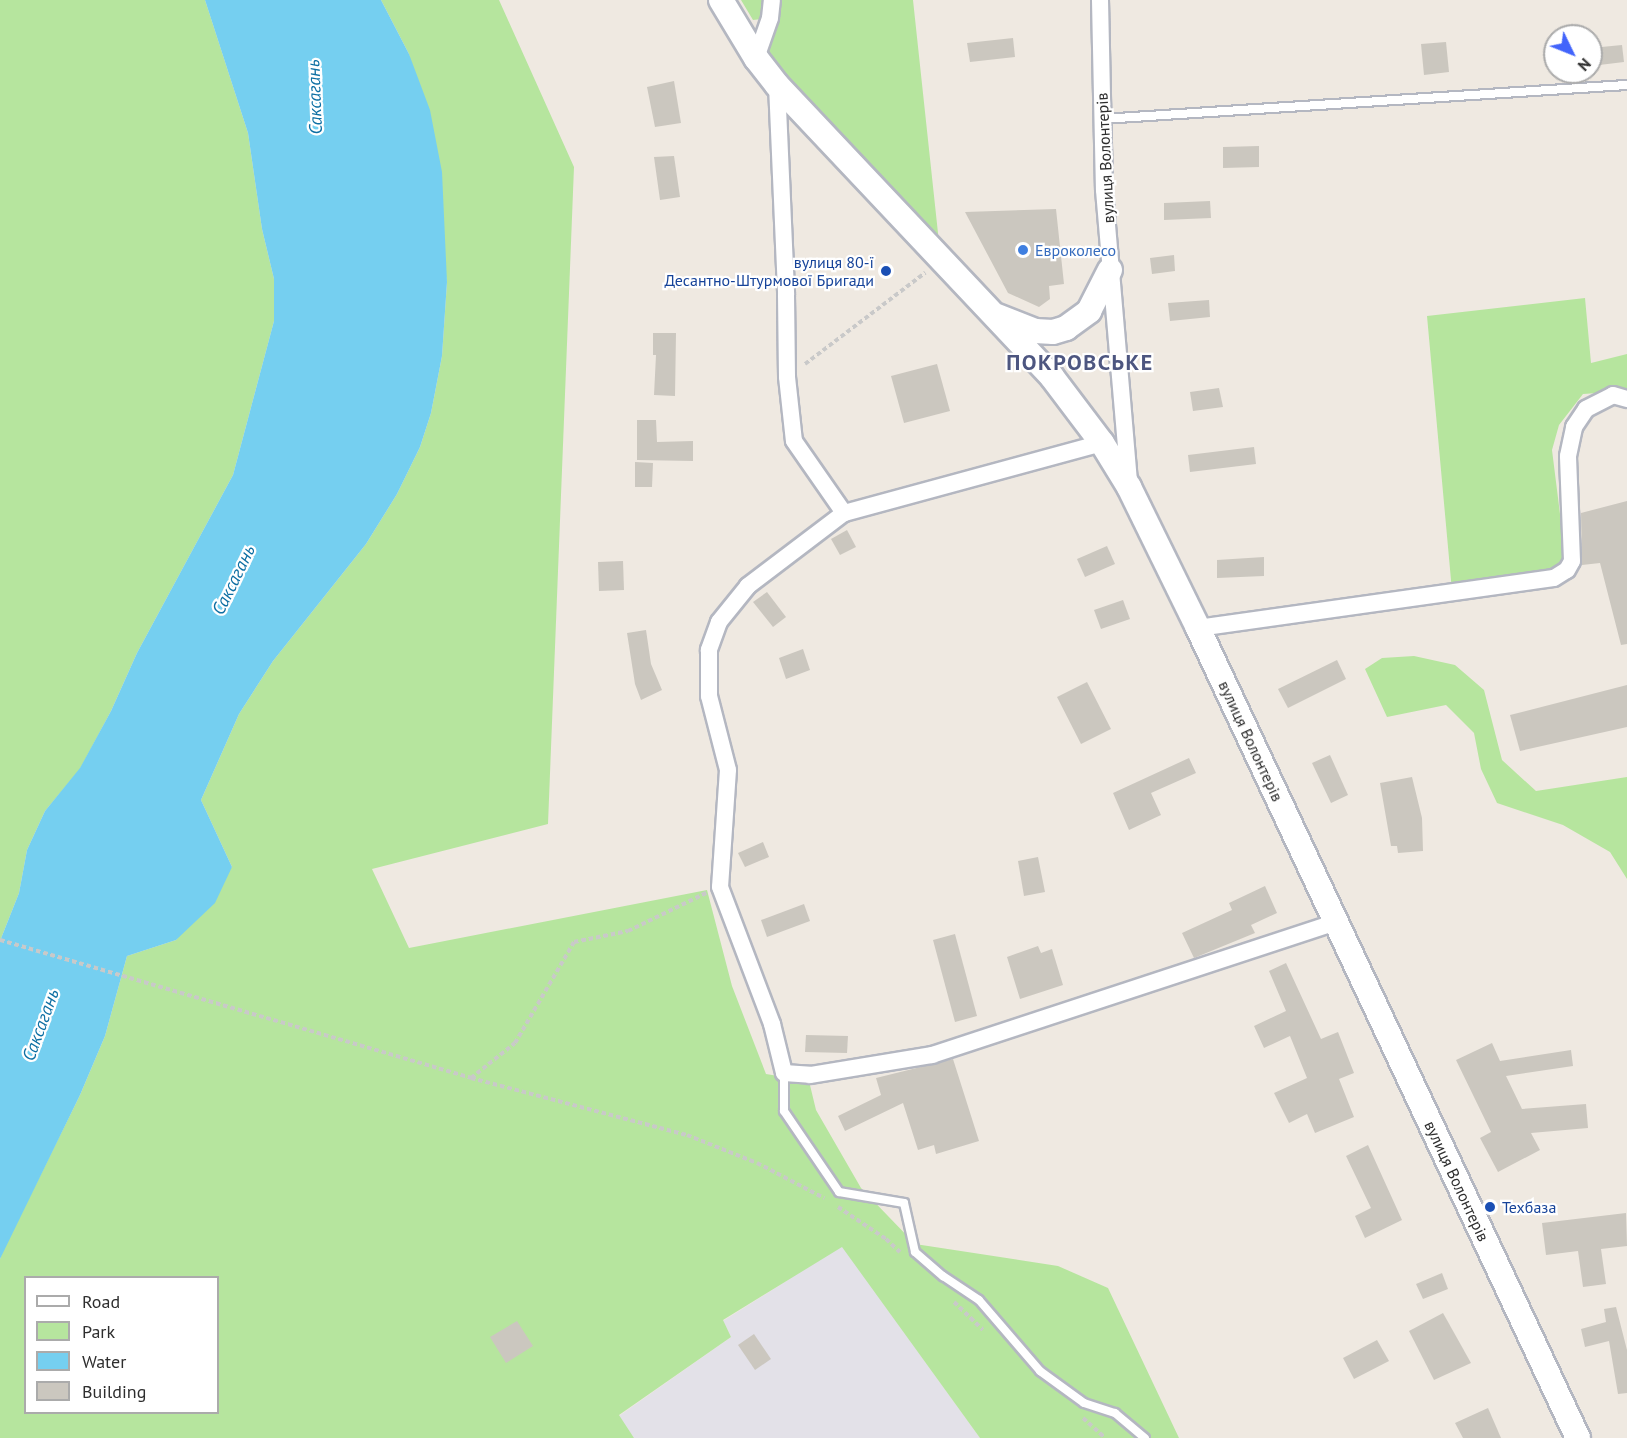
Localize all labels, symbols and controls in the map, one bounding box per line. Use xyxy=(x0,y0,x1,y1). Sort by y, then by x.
north arrow xyxy=(1543,24,1603,84)
text: N xyxy=(1574,54,1596,76)
water label: Саксагань xyxy=(303,59,327,135)
street label: вулиця Волонтерів xyxy=(1092,92,1118,224)
place label: Евроколесо xyxy=(1035,240,1116,260)
marker: Евроколесо xyxy=(1016,243,1030,257)
place label: вулиця 80-ї Десантно-Штурмової Бригади xyxy=(664,252,874,290)
marker: вулиця 80-ї Десантно-Штурмової Бригади xyxy=(879,264,893,278)
district label: ПОКРОВСЬКЕ xyxy=(1006,350,1154,376)
water label: Саксагань xyxy=(208,541,260,619)
street label: вулиця Волонтерів xyxy=(1215,678,1287,804)
water label: Саксагань xyxy=(18,986,64,1064)
street label: вулиця Волонтерів xyxy=(1421,1118,1493,1244)
place label: Техбаза xyxy=(1502,1197,1556,1217)
marker: Техбаза xyxy=(1483,1200,1497,1214)
legend xyxy=(24,1276,219,1414)
text: Road xyxy=(82,1290,120,1313)
text: Park xyxy=(82,1320,115,1343)
text: Water xyxy=(82,1350,126,1373)
text: Building xyxy=(82,1380,146,1403)

